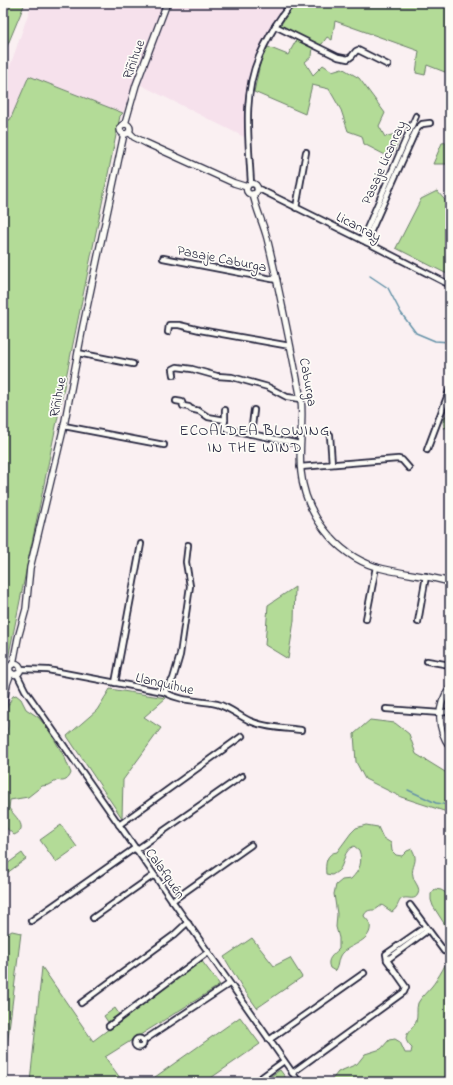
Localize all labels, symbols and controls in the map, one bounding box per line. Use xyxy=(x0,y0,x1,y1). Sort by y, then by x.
street label: Riñihue xyxy=(118,36,151,82)
street label: Pasaje Licanray xyxy=(356,117,413,208)
street label: Licanray xyxy=(332,207,385,249)
street label: Pasaje Caburga xyxy=(175,240,268,279)
street label: Caburga xyxy=(292,356,322,408)
street label: Riñihue xyxy=(44,375,73,419)
district label: ECOALDEA BLOWING IN THE WIND xyxy=(180,420,330,459)
street label: Llanquihue xyxy=(133,668,197,702)
street label: Calafquén xyxy=(140,844,190,904)

